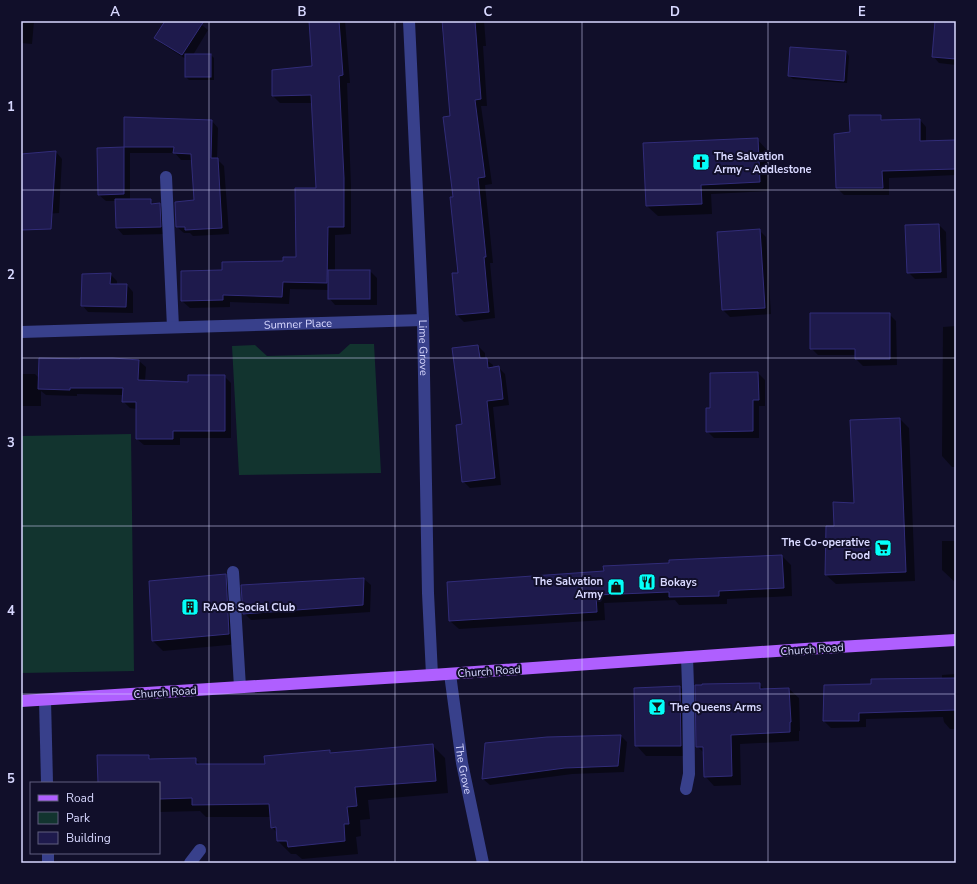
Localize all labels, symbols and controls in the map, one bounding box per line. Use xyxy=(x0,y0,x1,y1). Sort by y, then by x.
text: A xyxy=(110,3,120,21)
text: B xyxy=(298,3,307,21)
text: C xyxy=(484,3,493,21)
text: D xyxy=(670,3,680,21)
text: E xyxy=(858,3,866,21)
text: 1 xyxy=(7,98,15,116)
place label: The Salvation Army - Addlestone xyxy=(714,149,812,177)
church icon: The Salvation Army - Addlestone xyxy=(691,152,711,172)
text: 2 xyxy=(7,266,15,284)
street label: Sumner Place xyxy=(264,316,332,333)
street label: Lime Grove xyxy=(415,320,431,376)
text: 3 xyxy=(7,434,15,452)
place label: The Co-operative Food xyxy=(781,535,870,563)
supermarket icon: The Co-operative Food xyxy=(873,538,893,558)
restaurant icon: Bokays xyxy=(637,572,657,592)
place label: The Salvation Army xyxy=(533,574,603,602)
place label: Bokays xyxy=(660,575,697,590)
shop icon: The Salvation Army xyxy=(606,577,626,597)
building icon: RAOB Social Club xyxy=(180,597,200,617)
place label: RAOB Social Club xyxy=(203,600,296,615)
text: 4 xyxy=(7,602,15,620)
street label: Church Road xyxy=(780,640,844,659)
street label: Church Road xyxy=(457,662,521,681)
street label: Church Road xyxy=(133,683,197,702)
bar icon: The Queens Arms xyxy=(647,697,667,717)
place label: The Queens Arms xyxy=(670,700,761,715)
street label: The Grove xyxy=(451,743,475,796)
text: 5 xyxy=(7,770,15,788)
legend xyxy=(30,782,160,854)
text: Road xyxy=(66,790,94,806)
text: Park xyxy=(66,810,91,826)
text: Building xyxy=(66,830,111,846)

